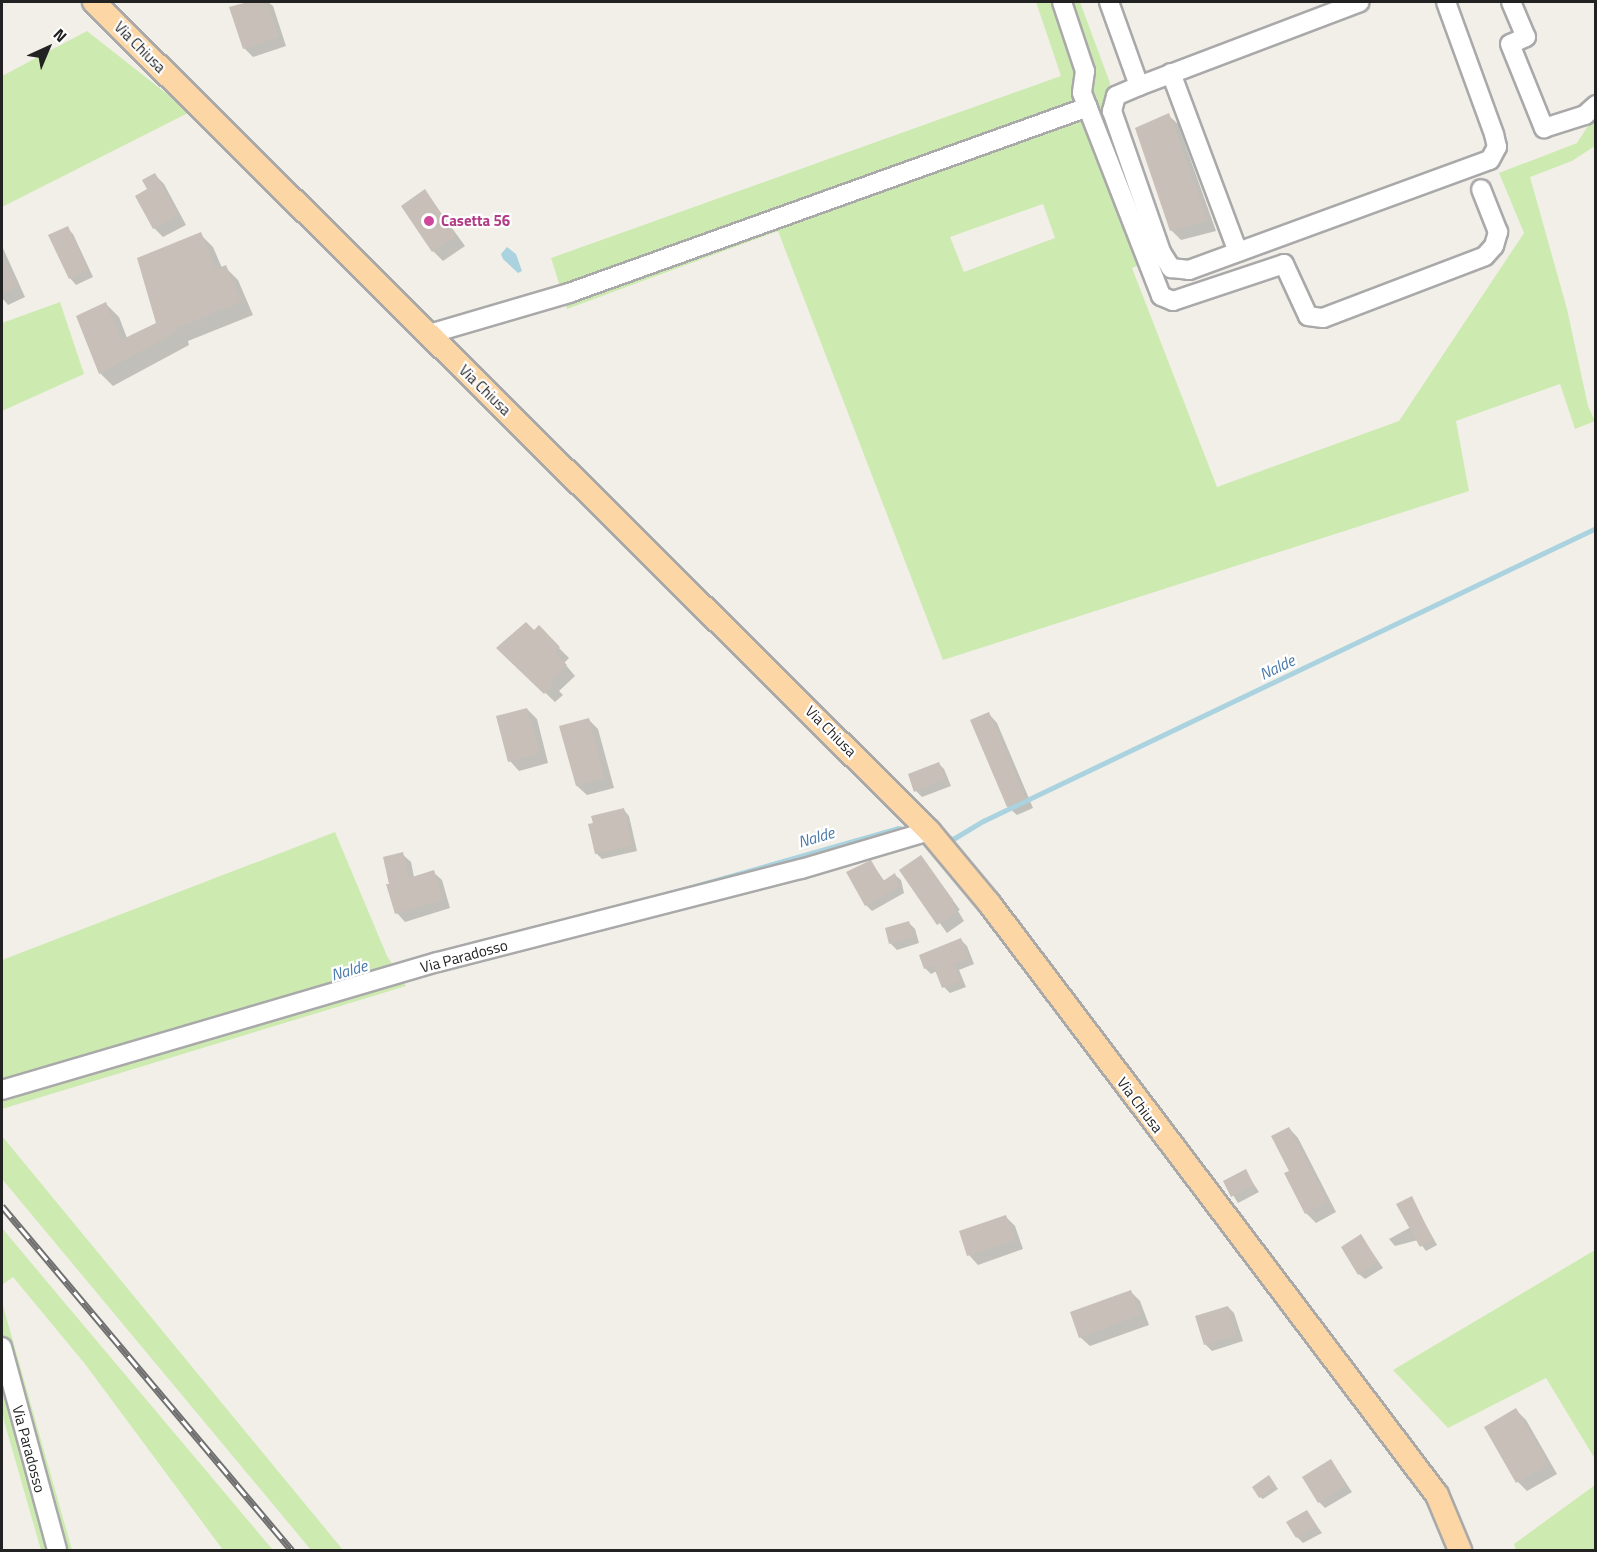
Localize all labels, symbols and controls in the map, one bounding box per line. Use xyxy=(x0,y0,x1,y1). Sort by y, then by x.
north arrow xyxy=(18,18,78,78)
street label: Via Chiusa xyxy=(111,18,169,76)
text: N xyxy=(48,23,73,48)
place label: Casetta 56 xyxy=(441,212,510,230)
marker: Casetta 56 xyxy=(422,214,436,228)
street label: Via Chiusa xyxy=(455,361,515,419)
water label: Nalde xyxy=(1256,650,1298,684)
street label: Via Chiusa xyxy=(802,702,860,760)
water label: Nalde xyxy=(796,823,836,851)
street label: Via Paradosso xyxy=(418,936,510,976)
water label: Nalde xyxy=(329,956,369,984)
street label: Via Chiusa xyxy=(1113,1074,1167,1136)
street label: Via Paradosso xyxy=(9,1403,49,1495)

